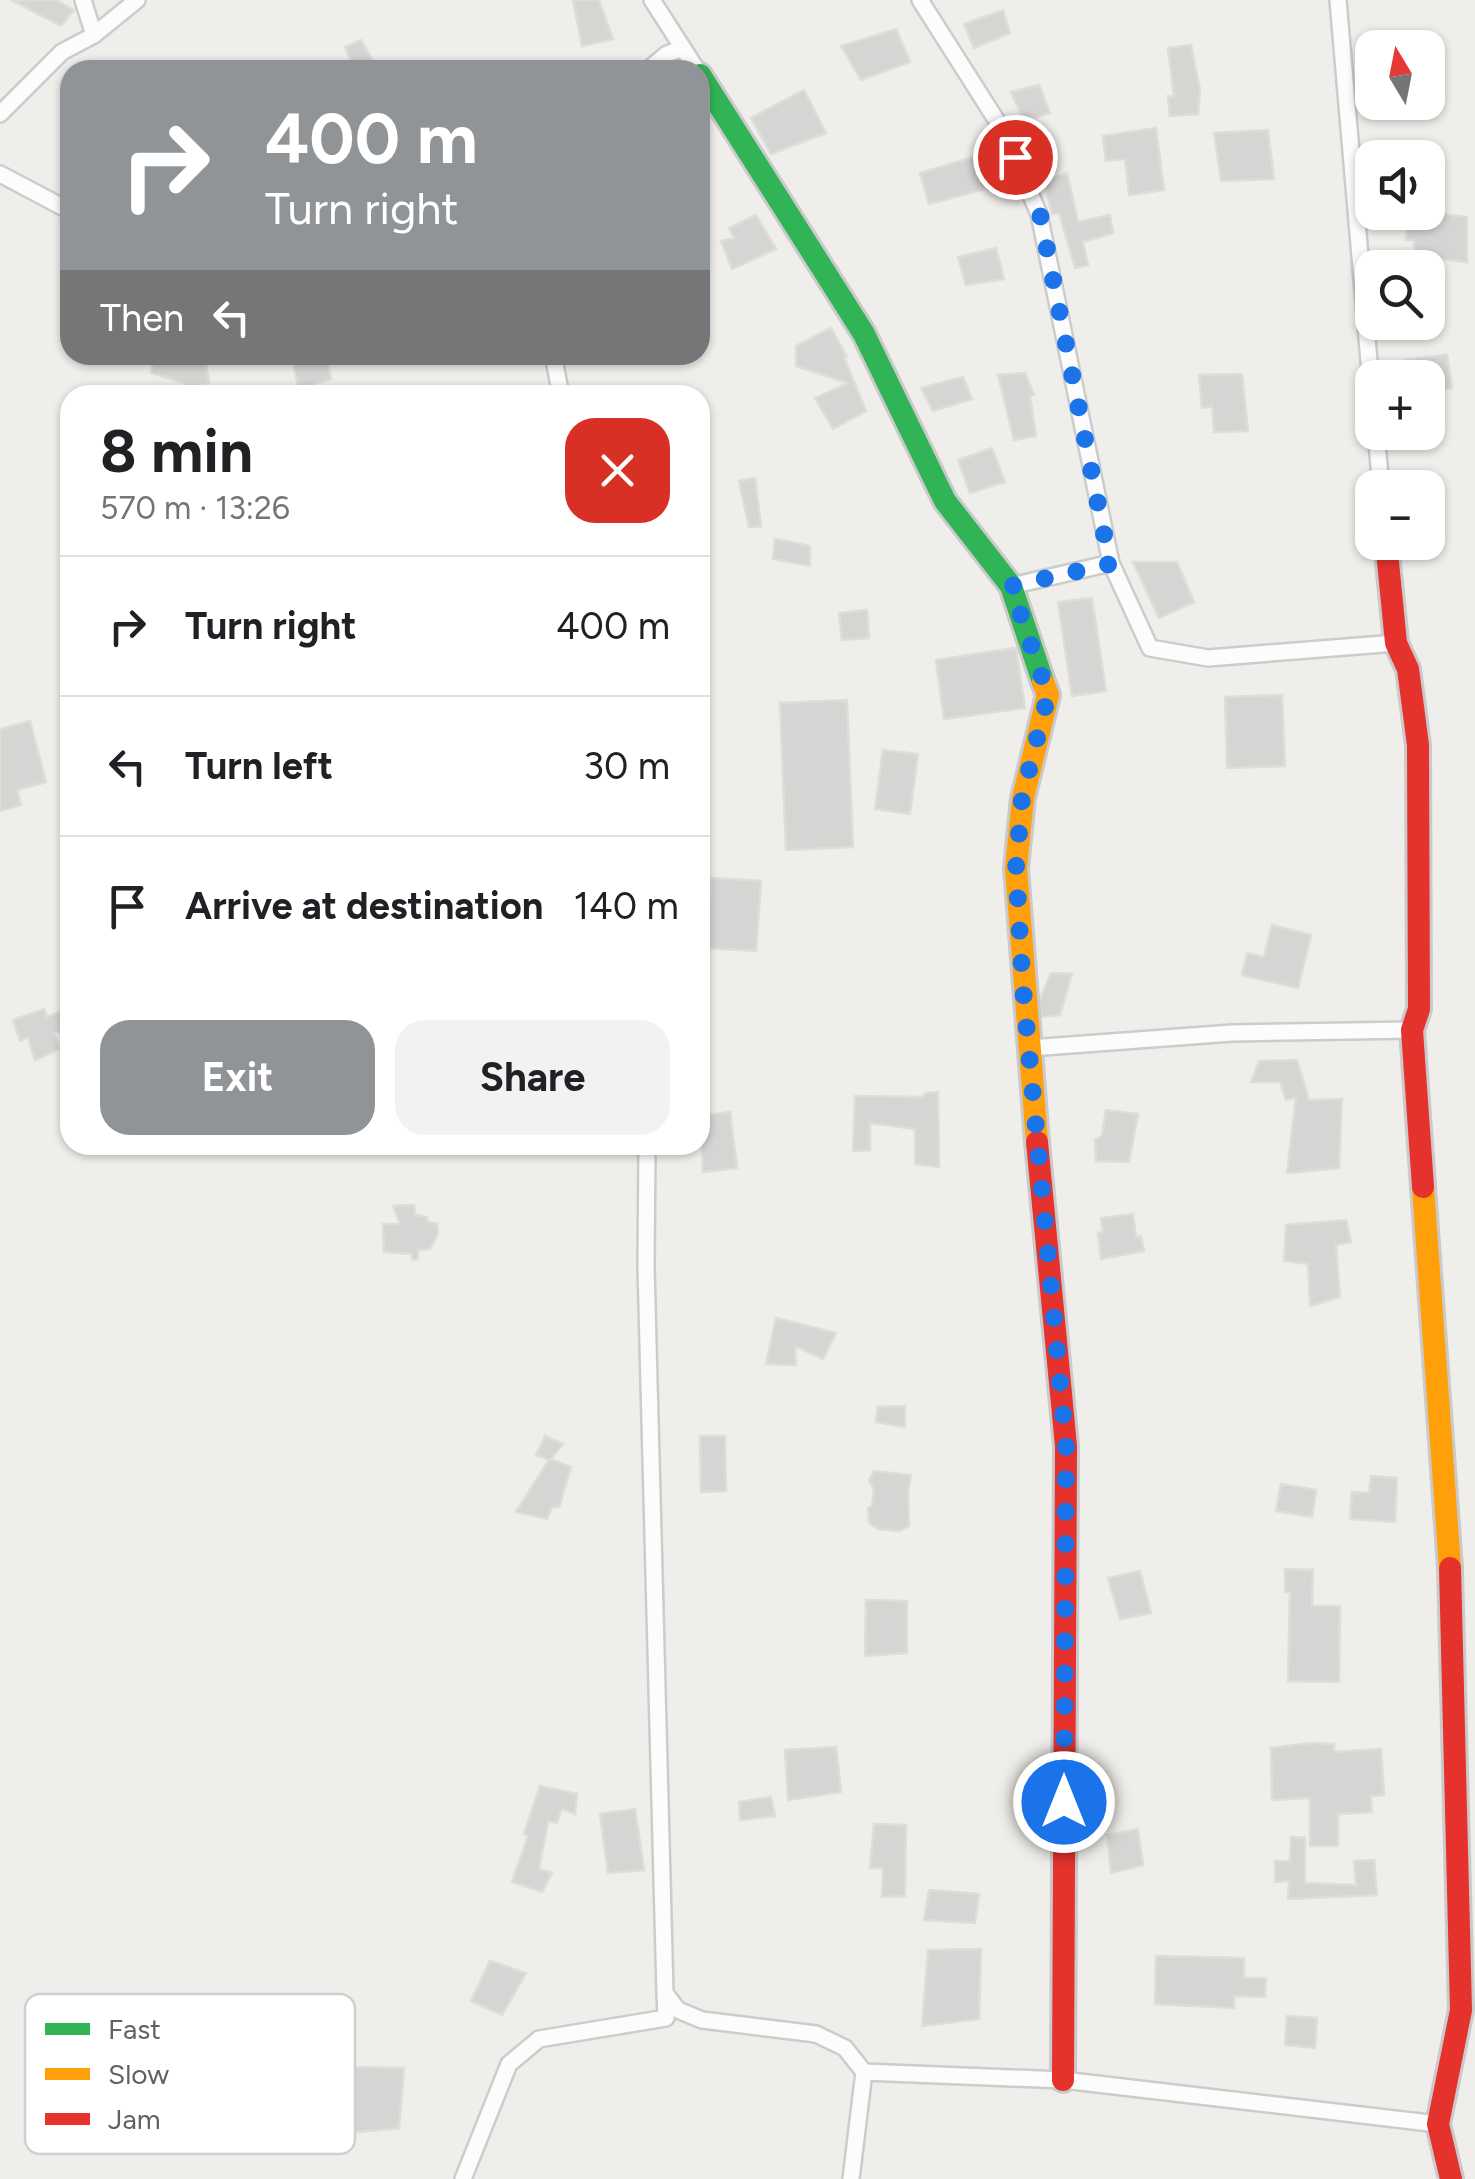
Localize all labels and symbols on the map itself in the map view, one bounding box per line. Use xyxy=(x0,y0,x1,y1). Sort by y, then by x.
north arrow xyxy=(1355,30,1445,120)
pin xyxy=(973,115,1058,200)
position arrow xyxy=(1012,1750,1116,1854)
legend xyxy=(25,1994,355,2154)
text: Fast xyxy=(108,2012,161,2046)
text: Slow xyxy=(108,2057,169,2091)
text: Jam xyxy=(108,2102,161,2136)

